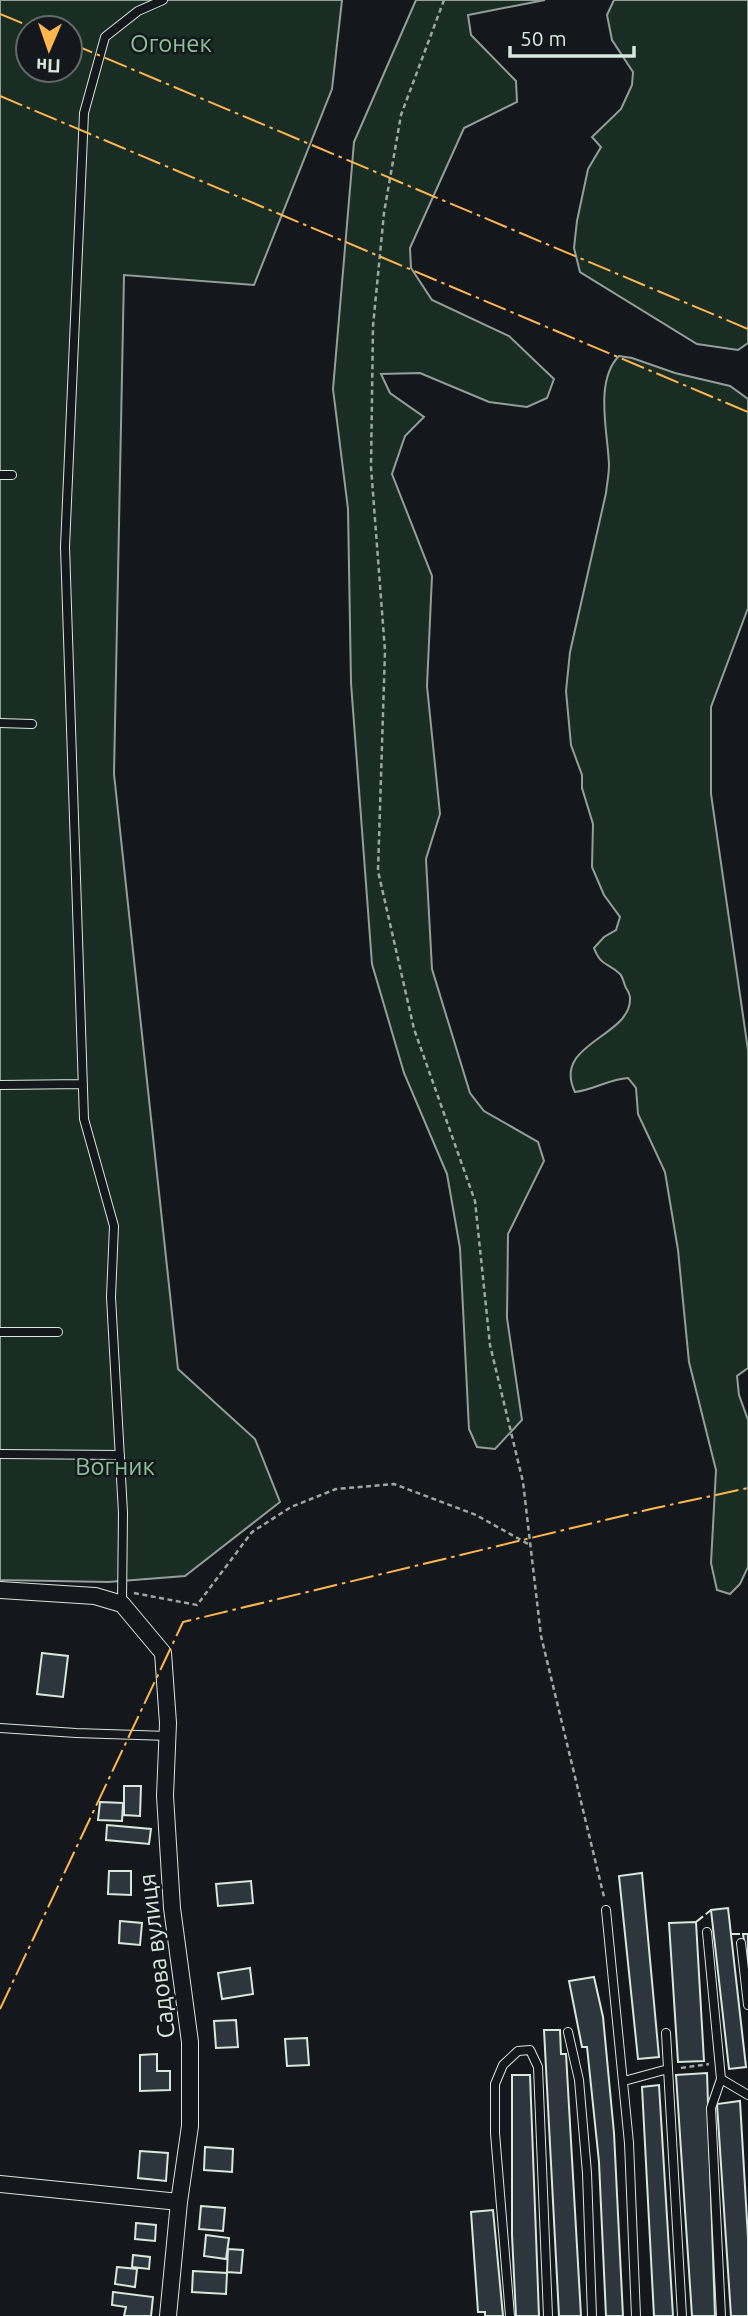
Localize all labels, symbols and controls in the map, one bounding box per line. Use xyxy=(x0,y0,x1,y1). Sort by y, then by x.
north arrow xyxy=(14,14,84,84)
scale bar xyxy=(510,14,634,58)
text: 50 m xyxy=(520,26,567,50)
park label: Огонек xyxy=(130,30,212,57)
text: Пн xyxy=(36,55,61,77)
park label: Вогник xyxy=(75,1453,155,1480)
street label: Садова вулиця xyxy=(133,1872,180,2040)

